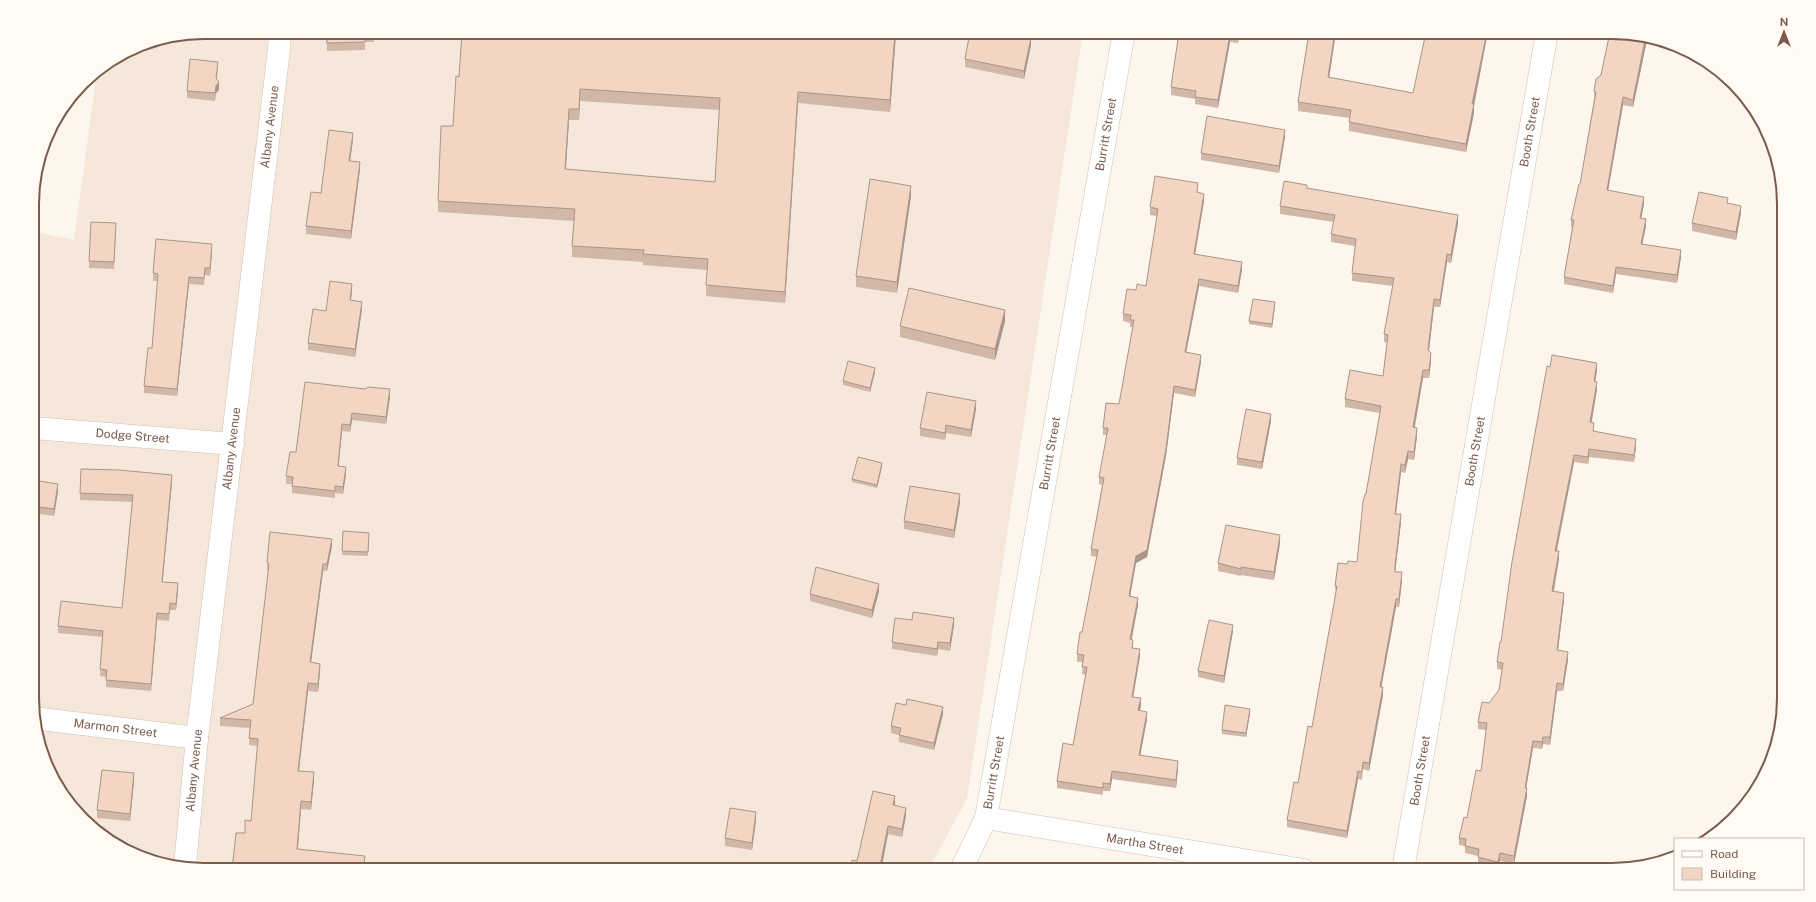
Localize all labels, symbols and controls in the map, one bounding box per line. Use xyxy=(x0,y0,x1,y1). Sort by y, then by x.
north arrow xyxy=(1764,12,1804,52)
text: N xyxy=(1780,16,1788,28)
street label: Albany Avenue xyxy=(258,85,282,169)
street label: Booth Street xyxy=(1517,95,1543,168)
street label: Burritt Street xyxy=(1093,96,1119,172)
street label: Albany Avenue xyxy=(220,406,243,491)
street label: Burritt Street xyxy=(1037,415,1063,491)
street label: Booth Street xyxy=(1462,415,1488,487)
street label: Dodge Street xyxy=(95,426,171,446)
street label: Marmon Street xyxy=(73,716,158,740)
street label: Albany Avenue xyxy=(183,728,205,812)
street label: Burritt Street xyxy=(981,734,1007,810)
street label: Booth Street xyxy=(1407,734,1433,807)
street label: Martha Street xyxy=(1105,831,1185,857)
legend xyxy=(1674,838,1804,890)
text: Road xyxy=(1710,847,1738,861)
text: Building xyxy=(1710,867,1756,881)

